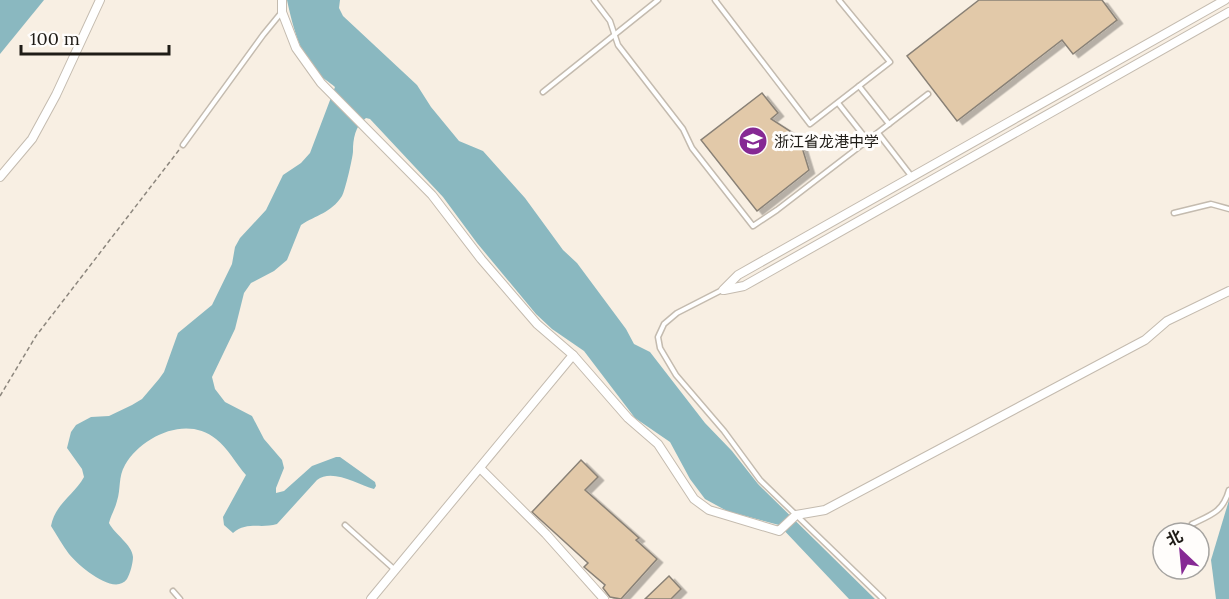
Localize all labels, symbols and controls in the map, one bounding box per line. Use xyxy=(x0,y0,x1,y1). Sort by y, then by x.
scale bar xyxy=(21,18,170,56)
text: 100 m xyxy=(30,27,80,50)
school or university icon: 浙江省龙港中学 xyxy=(737,125,769,157)
place label: 浙江省龙港中学 xyxy=(774,132,879,151)
north arrow xyxy=(1151,521,1211,581)
text: 北 xyxy=(1163,525,1186,550)

